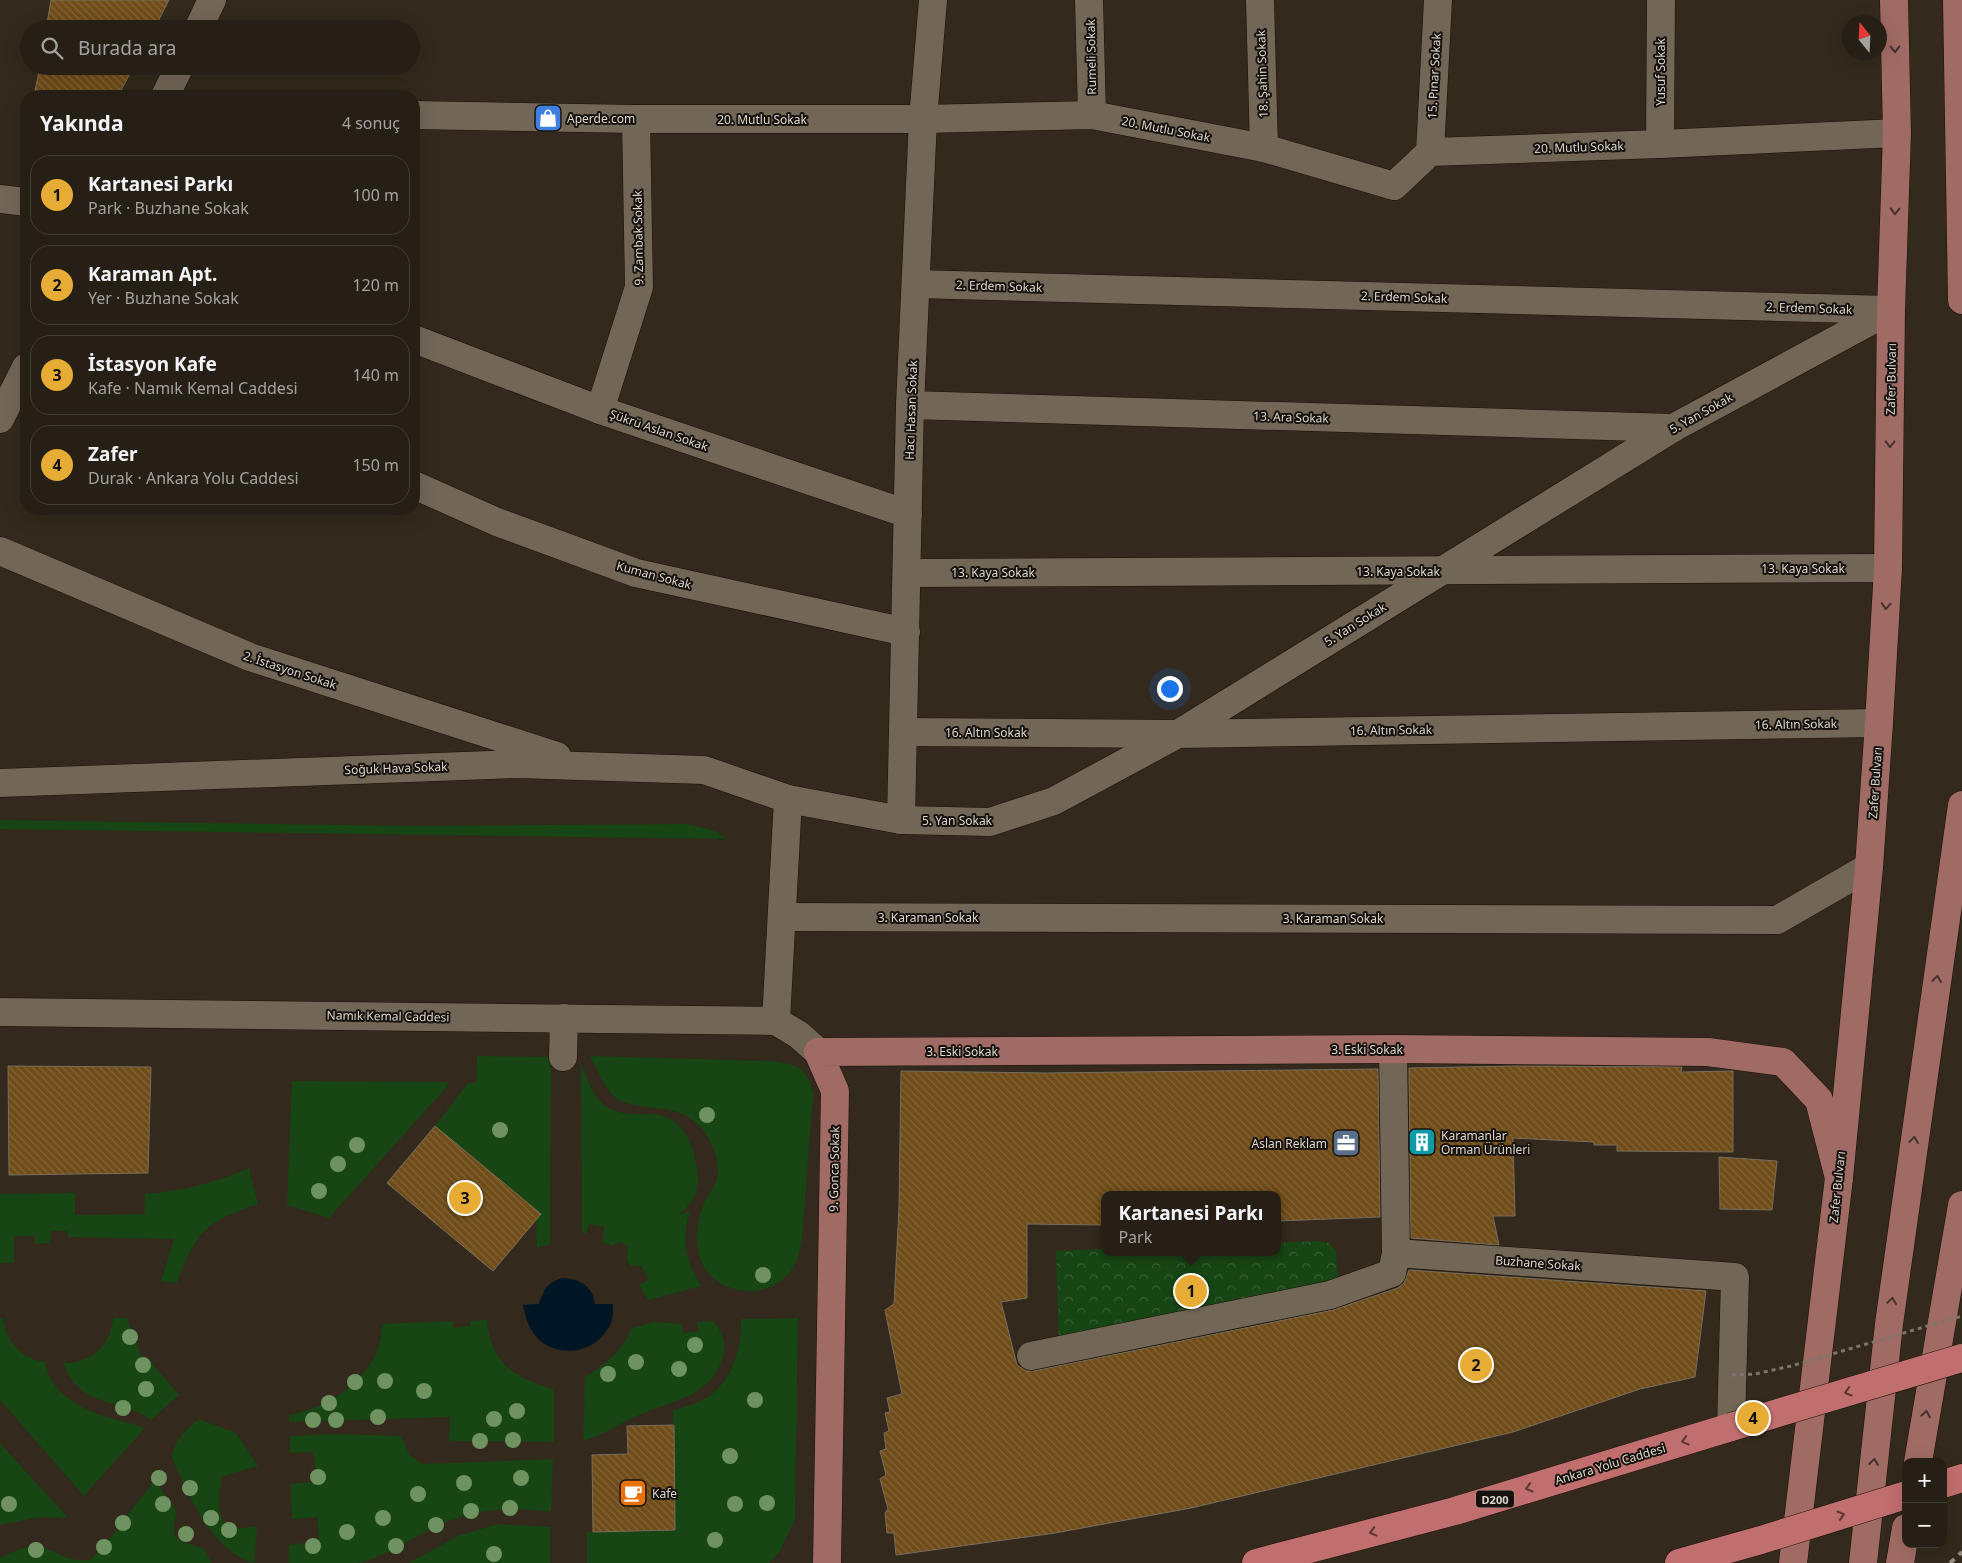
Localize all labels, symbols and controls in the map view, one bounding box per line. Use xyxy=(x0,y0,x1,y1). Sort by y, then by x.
north arrow xyxy=(1842,15,1887,60)
street label: Rumeli Sokak xyxy=(1082,18,1100,95)
search box xyxy=(20,20,420,75)
street label: 18. Şahin Sokak xyxy=(1252,29,1272,118)
street label: 15. Pınar Sokak xyxy=(1423,32,1445,119)
icon: search xyxy=(38,34,66,62)
text: Burada ara xyxy=(78,35,176,61)
street label: Yusuf Sokak xyxy=(1652,38,1669,106)
one-way arrow xyxy=(1890,45,1901,53)
shop icon: Aperde.com xyxy=(533,103,563,133)
text: Yakında xyxy=(40,109,123,137)
place label: Aperde.com xyxy=(567,110,635,127)
street label: 20. Mutlu Sokak xyxy=(717,111,807,128)
text: 4 sonuç xyxy=(342,112,400,134)
street label: 20. Mutlu Sokak xyxy=(1120,112,1212,146)
street label: 20. Mutlu Sokak xyxy=(1534,137,1625,157)
text: Kartanesi Parkı xyxy=(88,171,233,197)
text: 1 xyxy=(52,184,62,206)
text: 100 m xyxy=(352,184,399,206)
street label: 9. Zambak Sokak xyxy=(629,190,647,286)
text: Park · Buzhane Sokak xyxy=(88,197,249,219)
one-way arrow xyxy=(1889,207,1900,215)
text: Karaman Apt. xyxy=(88,261,217,287)
text: 2 xyxy=(52,274,62,296)
text: 120 m xyxy=(352,274,399,296)
street label: 2. Erdem Sokak xyxy=(955,276,1043,296)
text: Yer · Buzhane Sokak xyxy=(88,287,239,309)
street label: 2. Erdem Sokak xyxy=(1360,287,1448,307)
street label: 2. Erdem Sokak xyxy=(1765,298,1853,318)
street label: Zafer Bulvarı xyxy=(1882,343,1900,415)
text: İstasyon Kafe xyxy=(88,351,217,377)
street label: Hacı Hasan Sokak xyxy=(901,359,921,460)
text: 3 xyxy=(52,364,62,386)
text: 140 m xyxy=(352,364,399,386)
text: Kafe · Namık Kemal Caddesi xyxy=(88,377,298,399)
street label: 5. Yan Sokak xyxy=(1666,388,1736,437)
street label: Şükrü Aslan Sokak xyxy=(607,405,711,455)
street label: 13. Ara Sokak xyxy=(1253,407,1330,427)
one-way arrow xyxy=(1885,440,1895,448)
text: Zafer xyxy=(88,441,138,467)
text: 4 xyxy=(52,454,62,476)
text: 150 m xyxy=(352,454,399,476)
text: Durak · Ankara Yolu Caddesi xyxy=(88,467,299,489)
street label: Kuman Sokak xyxy=(615,557,694,593)
street label: 13. Kaya Sokak xyxy=(1761,560,1845,577)
street label: 13. Kaya Sokak xyxy=(1356,563,1440,580)
street label: 13. Kaya Sokak xyxy=(951,564,1035,581)
street label: 5. Yan Sokak xyxy=(1321,598,1390,650)
one-way arrow xyxy=(1881,602,1892,610)
street label: 2. İstasyon Sokak xyxy=(241,647,339,693)
your location xyxy=(1157,676,1183,702)
street label: 16. Altın Sokak xyxy=(1755,715,1838,733)
street label: 16. Altın Sokak xyxy=(1350,721,1433,739)
street label: 16. Altın Sokak xyxy=(945,724,1028,741)
street label: Zafer Bulvarı xyxy=(1864,747,1886,819)
street label: Soğuk Hava Sokak xyxy=(344,758,448,778)
street label: 5. Yan Sokak xyxy=(922,812,993,829)
street label: 3. Karaman Sokak xyxy=(878,909,979,926)
street label: 3. Karaman Sokak xyxy=(1283,910,1384,927)
one-way arrow xyxy=(1931,975,1942,983)
street label: Namık Kemal Caddesi xyxy=(326,1006,450,1026)
street label: 3. Eski Sokak xyxy=(1331,1041,1403,1058)
street label: 3. Eski Sokak xyxy=(926,1043,998,1060)
street label: 9. Gonca Sokak xyxy=(825,1125,843,1212)
building icon: Karamanlar Orman Ürünleri xyxy=(1407,1127,1437,1157)
place label: Karamanlar Orman Ürünleri xyxy=(1441,1127,1530,1158)
office icon: Aslan Reklam xyxy=(1331,1128,1361,1158)
place label: Aslan Reklam xyxy=(1252,1135,1327,1152)
one-way arrow xyxy=(1908,1136,1919,1144)
street label: Zafer Bulvarı xyxy=(1825,1150,1849,1224)
pin: 3 xyxy=(449,1179,481,1217)
popup xyxy=(1101,1191,1281,1256)
text: Kartanesi Parkı xyxy=(1118,1200,1264,1226)
text: Park xyxy=(1118,1226,1152,1248)
street label: Buzhane Sokak xyxy=(1495,1252,1582,1275)
pin: 1 xyxy=(1175,1272,1207,1310)
one-way arrow xyxy=(1887,1297,1897,1305)
pin: 2 xyxy=(1460,1346,1492,1384)
one-way arrow xyxy=(1845,1386,1853,1396)
pin: 4 xyxy=(1737,1399,1769,1437)
one-way arrow xyxy=(1921,1409,1931,1418)
one-way arrow xyxy=(1681,1435,1689,1445)
street label: Ankara Yolu Caddesi xyxy=(1553,1439,1667,1489)
one-way arrow xyxy=(1868,1458,1879,1466)
map controls xyxy=(1902,1458,1947,1548)
button: + xyxy=(1902,1458,1947,1503)
cafe icon: Kafe xyxy=(618,1478,648,1508)
one-way arrow xyxy=(1526,1483,1534,1493)
place label: Kafe xyxy=(652,1485,677,1502)
road number: D200 xyxy=(1476,1490,1514,1508)
button: − xyxy=(1902,1503,1947,1548)
one-way arrow xyxy=(1836,1511,1844,1521)
one-way arrow xyxy=(1369,1527,1377,1537)

